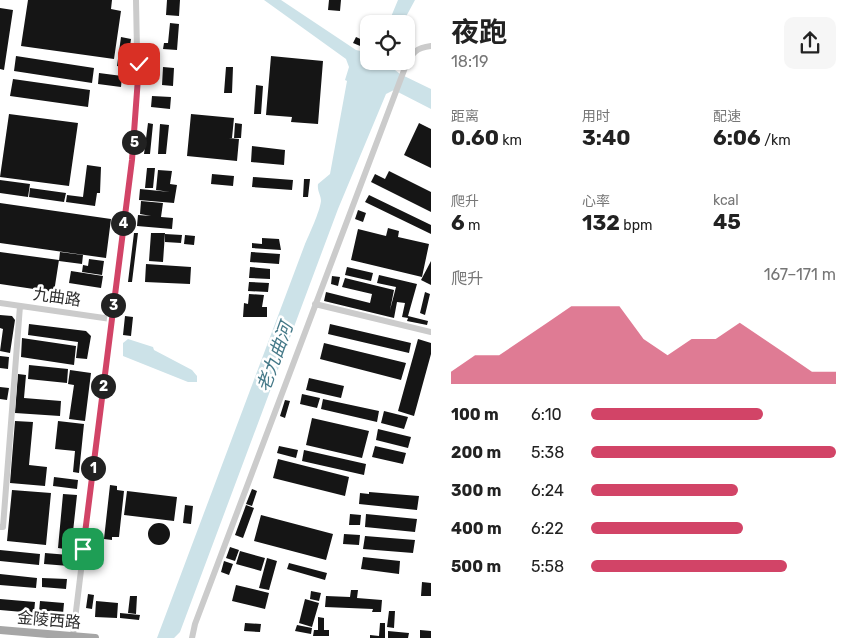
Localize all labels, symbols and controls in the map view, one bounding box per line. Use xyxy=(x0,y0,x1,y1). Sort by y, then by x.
map controls xyxy=(360,15,415,70)
button: locate xyxy=(360,15,415,70)
text: 夜跑 xyxy=(451,16,507,49)
button: share xyxy=(784,17,836,69)
pin xyxy=(118,43,160,85)
icon: check xyxy=(125,50,153,78)
text: 18:19 xyxy=(451,52,488,71)
text: 距离 xyxy=(451,108,479,125)
text: 用时 xyxy=(582,108,610,125)
text: 配速 xyxy=(713,108,741,125)
text: 0.60 xyxy=(451,125,499,150)
text: 3:40 xyxy=(582,125,631,150)
text: 6:06 xyxy=(713,125,761,150)
pin: 5 xyxy=(122,130,146,154)
text: km xyxy=(499,132,522,149)
text: /km xyxy=(761,132,791,149)
text: 5 xyxy=(130,134,139,151)
text: kcal xyxy=(713,192,739,209)
text: 爬升 xyxy=(451,193,479,210)
text: 心率 xyxy=(582,193,610,210)
text: 45 xyxy=(713,209,741,234)
pin: 4 xyxy=(110,210,136,236)
text: 6 xyxy=(451,210,465,235)
text: 132 xyxy=(582,210,620,235)
text: 4 xyxy=(119,215,128,232)
text: m xyxy=(465,217,481,234)
text: bpm xyxy=(620,217,653,234)
text: 167–171 m xyxy=(764,265,836,284)
text: 爬升 xyxy=(451,269,483,288)
street label: 九曲路 xyxy=(32,284,82,310)
pin: 3 xyxy=(100,292,126,318)
text: 3 xyxy=(109,297,118,314)
water label: 老九曲河 xyxy=(252,317,299,395)
pin: 2 xyxy=(90,374,116,398)
text: 2 xyxy=(99,378,108,395)
text: 100 m xyxy=(451,405,499,424)
text: 6:10 xyxy=(531,405,562,424)
text: 200 m xyxy=(451,443,501,462)
text: 5:38 xyxy=(531,443,564,462)
pin: 1 xyxy=(80,456,106,480)
text: 1 xyxy=(90,460,97,477)
text: 300 m xyxy=(451,481,501,500)
text: 6:24 xyxy=(531,481,564,500)
text: 400 m xyxy=(451,519,502,538)
text: 6:22 xyxy=(531,519,564,538)
pin xyxy=(62,528,104,570)
icon: arrive xyxy=(69,535,97,563)
text: 500 m xyxy=(451,557,501,576)
text: 5:58 xyxy=(531,557,564,576)
street label: 金陵西路 xyxy=(16,608,82,632)

